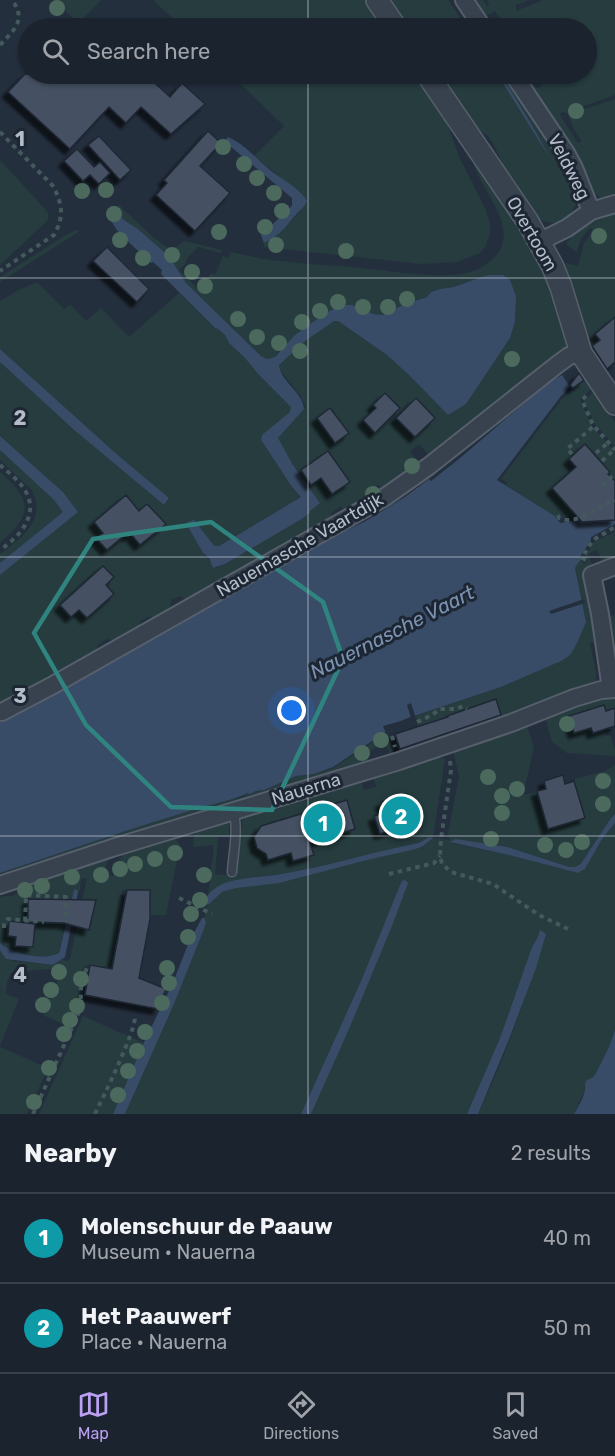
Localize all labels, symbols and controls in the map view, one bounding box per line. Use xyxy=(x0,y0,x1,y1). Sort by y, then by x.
search box xyxy=(18,18,597,84)
icon: search xyxy=(39,35,72,68)
text: Search here xyxy=(87,38,210,65)
text: 1 xyxy=(15,127,25,151)
street label: Veldweg xyxy=(543,130,595,204)
street label: Overtoom xyxy=(502,193,562,275)
text: 2 xyxy=(14,406,27,430)
street label: Nauernasche Vaartdijk xyxy=(213,488,388,602)
water label: Nauernasche Vaart xyxy=(306,580,478,684)
text: 3 xyxy=(13,684,27,708)
your location xyxy=(277,696,306,725)
street label: Nauerna xyxy=(269,768,343,810)
pin: 2 xyxy=(382,794,420,838)
pin: 1 xyxy=(304,800,342,846)
text: 4 xyxy=(13,963,27,987)
text: Nearby xyxy=(24,1138,117,1169)
text: 2 results xyxy=(511,1141,591,1165)
text: Molenschuur de Paauw xyxy=(81,1213,333,1240)
text: 1 xyxy=(39,1226,48,1250)
text: 40 m xyxy=(543,1226,591,1250)
text: Museum · Nauerna xyxy=(81,1240,255,1264)
text: Het Paauwerf xyxy=(81,1303,231,1330)
text: 2 xyxy=(37,1316,50,1340)
text: 50 m xyxy=(544,1316,591,1340)
text: Place · Nauerna xyxy=(81,1330,227,1354)
tab: Map xyxy=(77,1388,110,1443)
tab: Directions xyxy=(263,1388,339,1443)
tab: Saved xyxy=(493,1388,538,1443)

